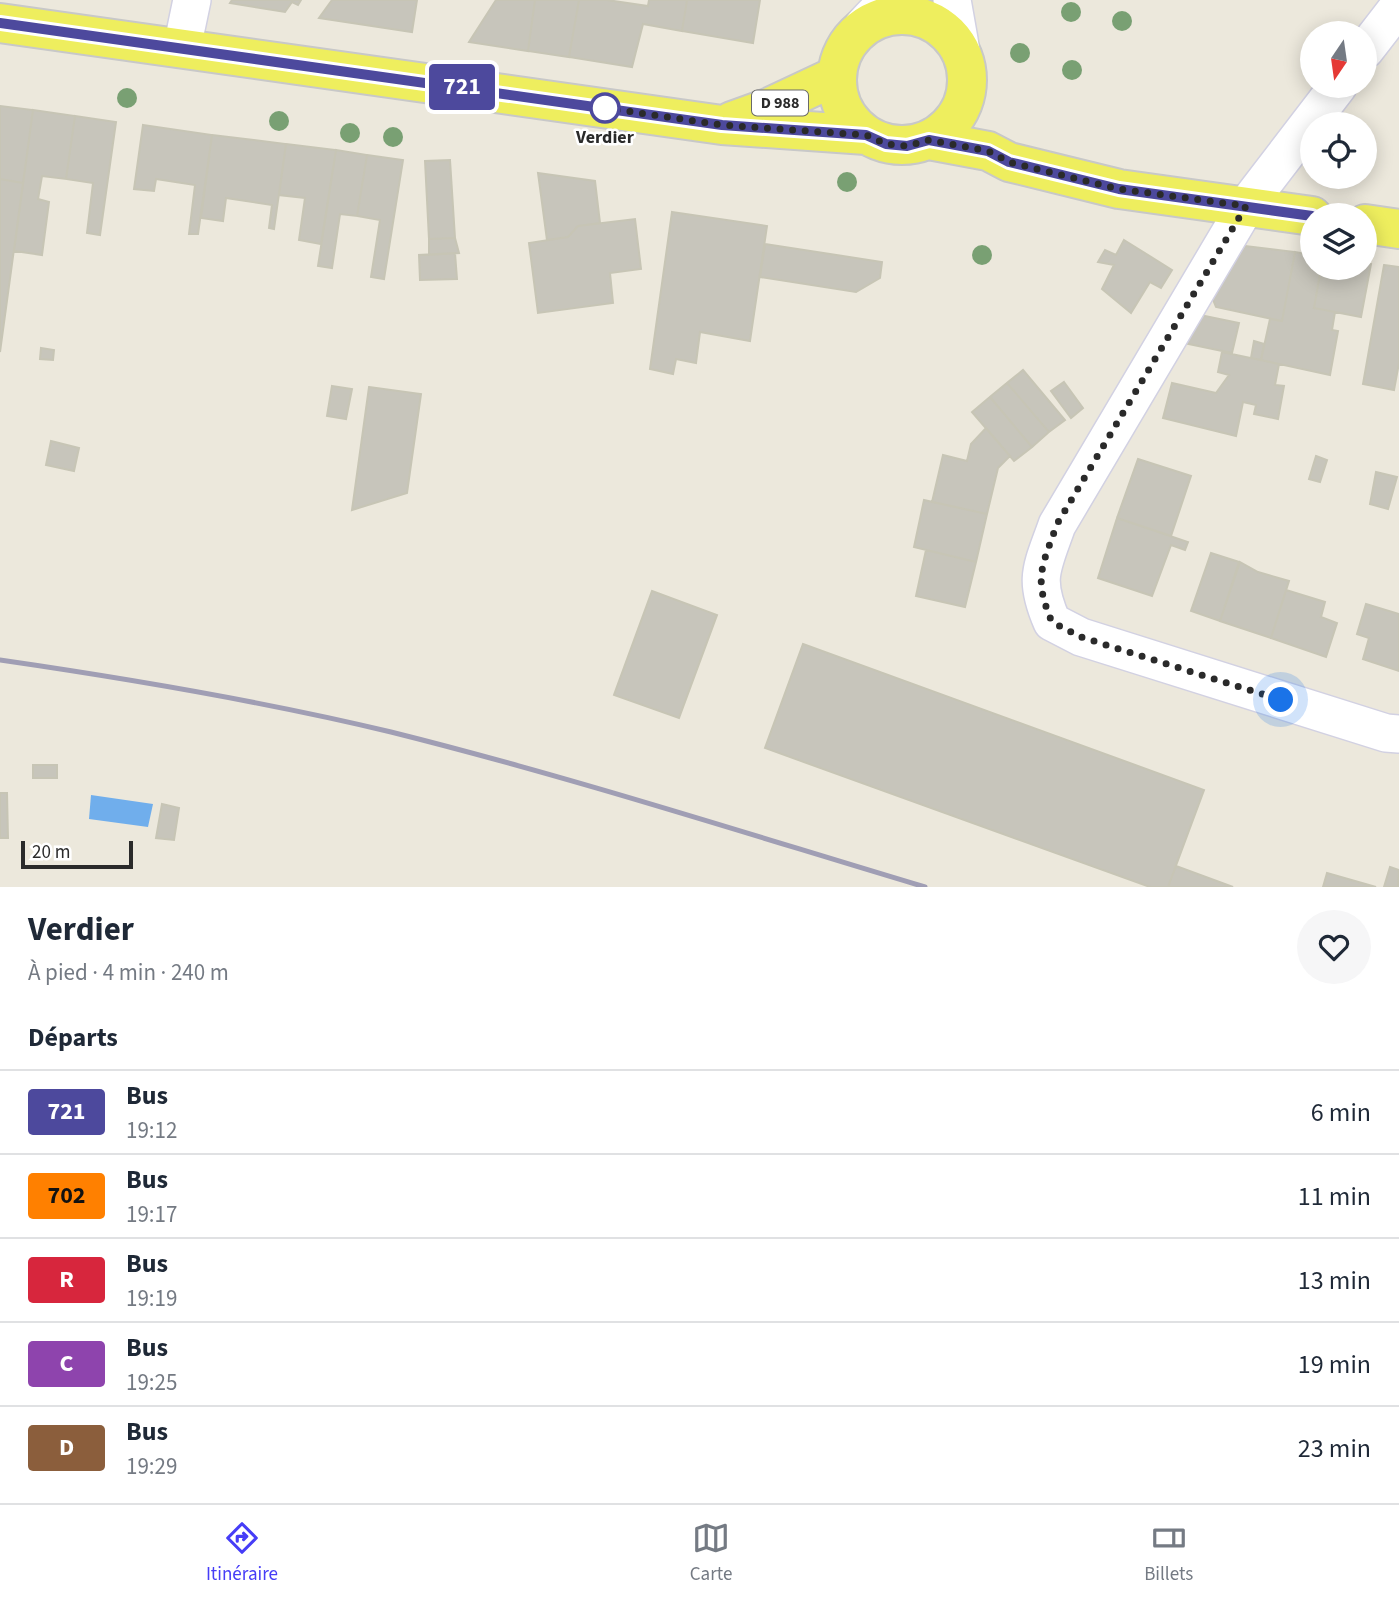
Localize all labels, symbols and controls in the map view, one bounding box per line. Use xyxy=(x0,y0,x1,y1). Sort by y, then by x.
north arrow xyxy=(1300,21,1377,98)
map controls xyxy=(1300,21,1377,280)
line badge: 721 xyxy=(422,64,502,110)
text: 721 xyxy=(443,69,481,104)
road number: D 988 xyxy=(752,90,808,116)
marker: Verdier xyxy=(590,93,620,123)
button: locate xyxy=(1300,112,1377,189)
place label: Verdier xyxy=(575,125,635,150)
button: layers xyxy=(1300,203,1377,280)
your location xyxy=(1263,682,1298,717)
scale bar xyxy=(21,838,133,870)
text: 20 m xyxy=(32,839,70,866)
text: Verdier xyxy=(28,906,134,953)
button: heart xyxy=(1297,910,1371,984)
text: À pied · 4 min · 240 m xyxy=(28,956,229,989)
text: Départs xyxy=(28,1019,118,1056)
text: Bus xyxy=(126,1077,168,1114)
text: 721 xyxy=(47,1094,86,1129)
text: 6 min xyxy=(1311,1094,1371,1131)
text: 19:12 xyxy=(126,1114,177,1147)
text: Bus xyxy=(126,1161,168,1198)
text: 702 xyxy=(47,1178,86,1213)
text: 11 min xyxy=(1298,1178,1371,1215)
text: 19:17 xyxy=(126,1198,177,1231)
text: Bus xyxy=(126,1245,168,1282)
text: R xyxy=(59,1262,74,1297)
text: 13 min xyxy=(1298,1262,1371,1299)
text: 19:19 xyxy=(126,1282,177,1315)
text: Bus xyxy=(126,1329,168,1366)
text: C xyxy=(60,1346,73,1381)
text: 19 min xyxy=(1298,1346,1371,1383)
text: 19:25 xyxy=(126,1366,177,1399)
text: Bus xyxy=(126,1413,168,1450)
text: D xyxy=(59,1430,74,1465)
text: 23 min xyxy=(1298,1430,1371,1467)
text: 19:29 xyxy=(126,1450,177,1483)
tab: Itinéraire xyxy=(206,1519,278,1588)
tab: Carte xyxy=(690,1519,732,1588)
tab: Billets xyxy=(1144,1519,1193,1588)

